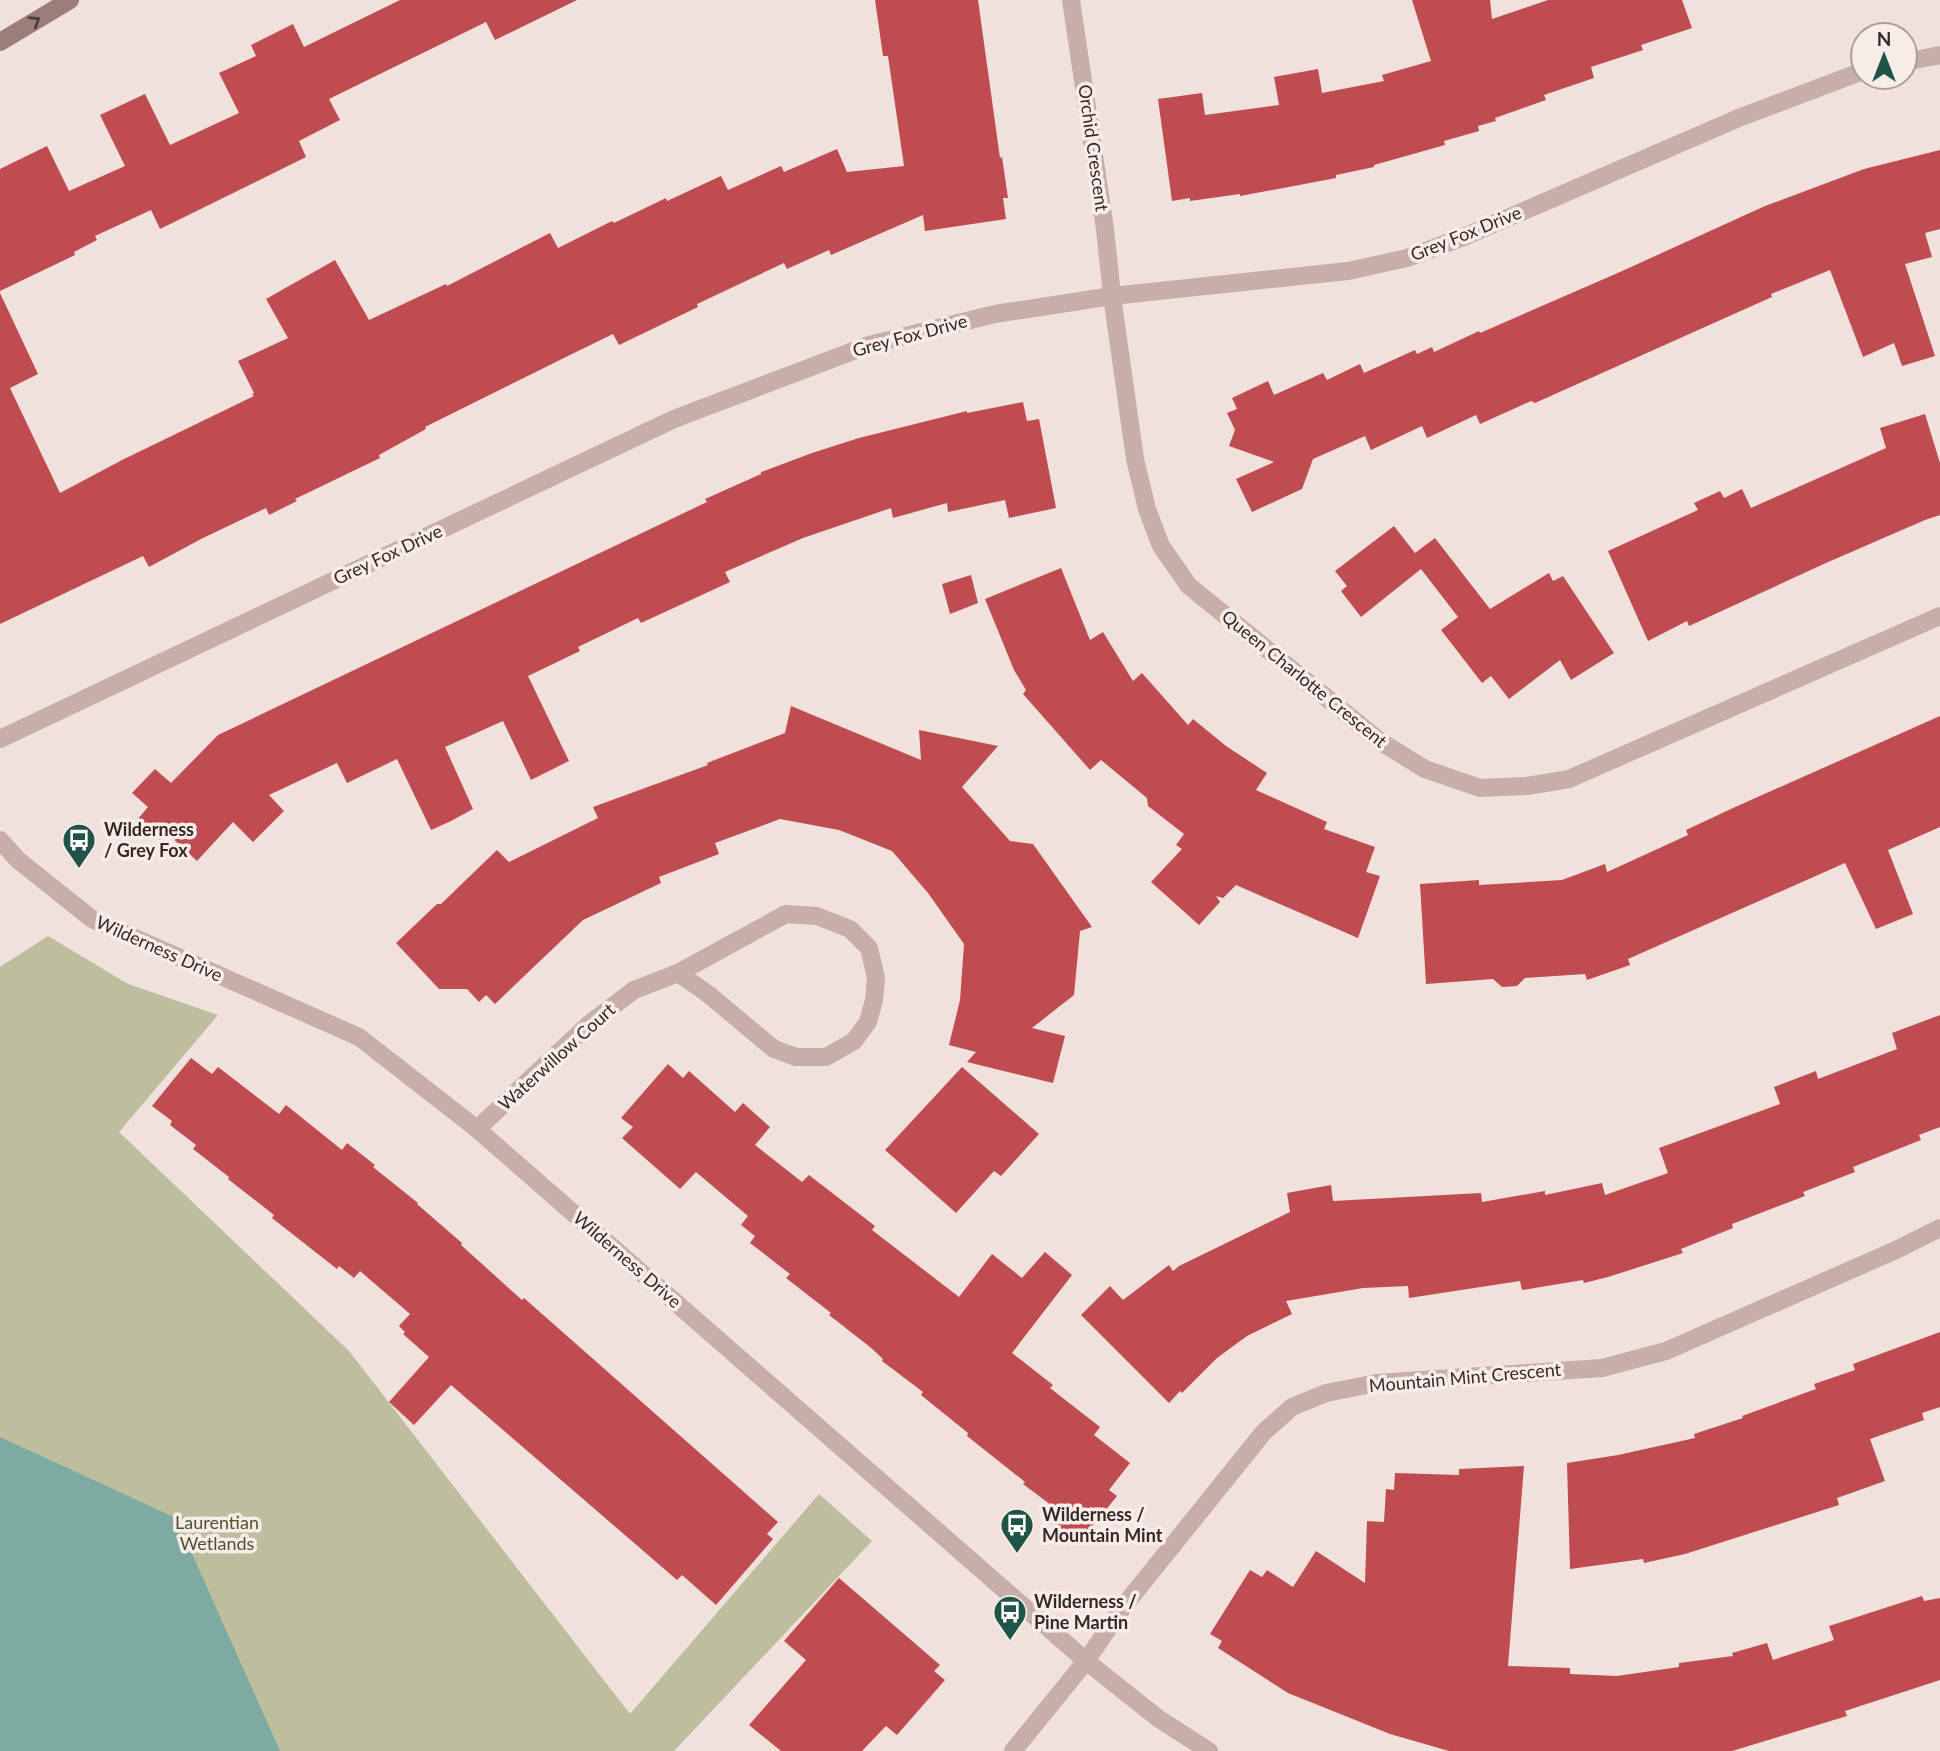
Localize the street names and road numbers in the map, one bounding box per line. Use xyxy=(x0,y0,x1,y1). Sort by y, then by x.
street label: Orchid Crescent xyxy=(1074,83,1114,213)
street label: Grey Fox Drive xyxy=(1407,201,1524,265)
street label: Grey Fox Drive xyxy=(850,309,969,361)
street label: Grey Fox Drive xyxy=(330,519,446,589)
street label: Queen Charlotte Crescent xyxy=(1218,605,1392,752)
street label: Wilderness Drive xyxy=(93,910,226,986)
street label: Waterwillow Court xyxy=(493,998,620,1114)
street label: Wilderness Drive xyxy=(569,1206,686,1312)
street label: Mountain Mint Crescent xyxy=(1368,1358,1562,1396)

